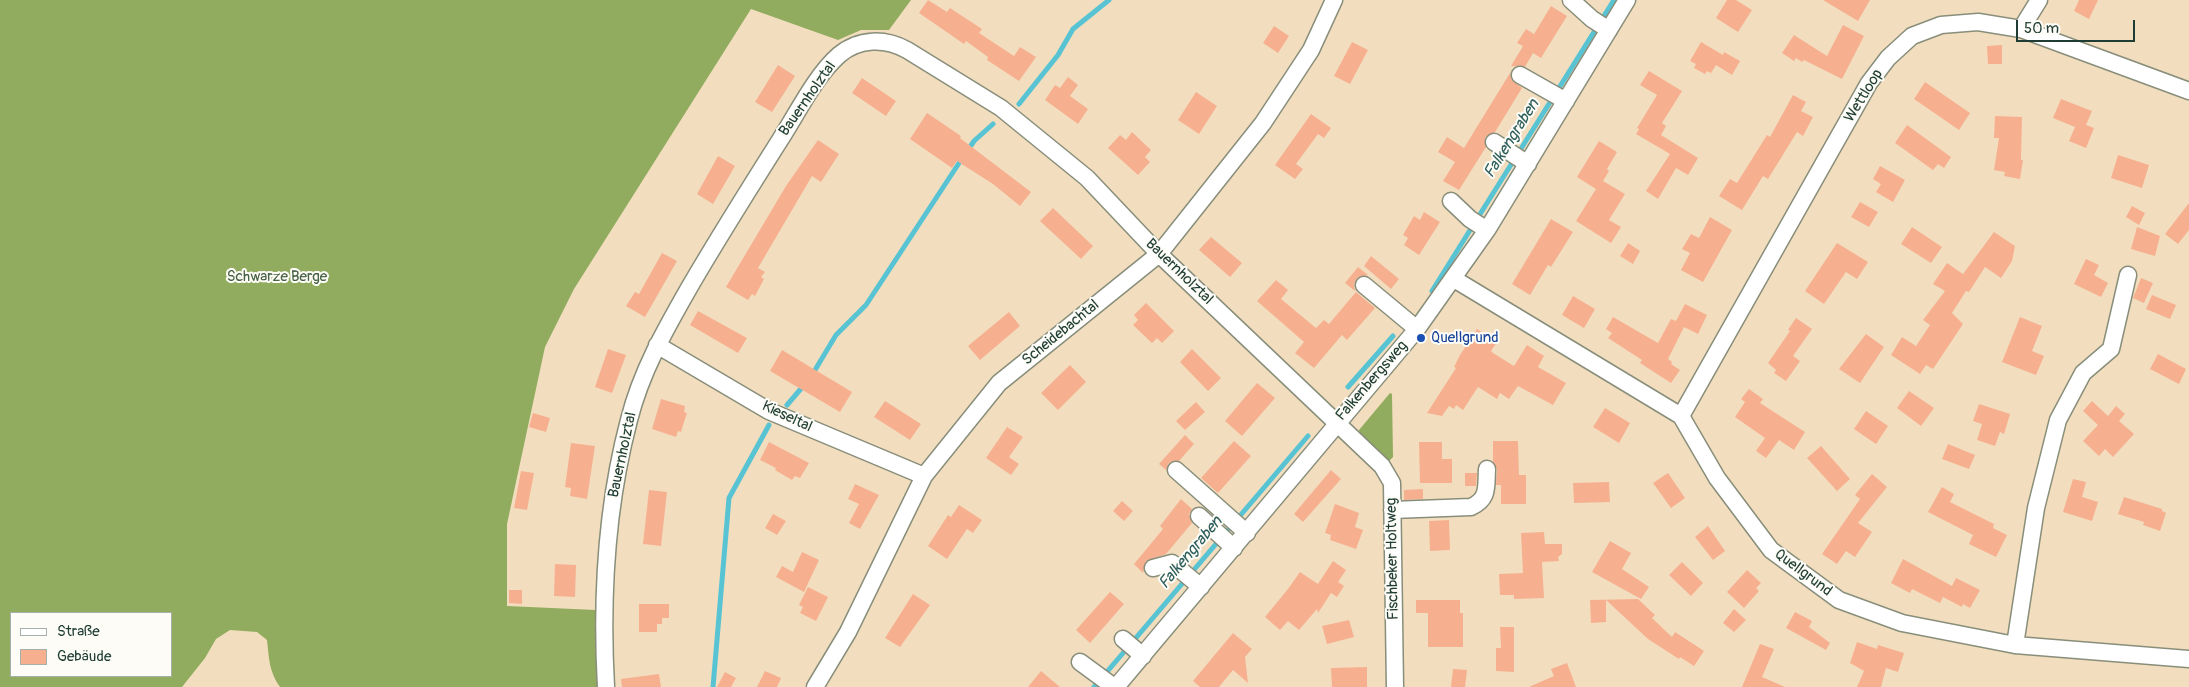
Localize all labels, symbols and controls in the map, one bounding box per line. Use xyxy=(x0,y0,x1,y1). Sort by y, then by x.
scale bar xyxy=(2019,10,2138,42)
text: 50 m xyxy=(2024,19,2059,38)
street label: Bauernholztal xyxy=(776,58,840,140)
street label: Wettloop xyxy=(1841,66,1887,126)
water label: Falkengraben xyxy=(1480,96,1544,182)
street label: Bauernholztal xyxy=(1141,235,1217,309)
park label: Schwarze Berge xyxy=(227,268,327,286)
street label: Scheidebachtal xyxy=(1019,296,1103,370)
place label: Quellgrund xyxy=(1431,329,1499,347)
marker: Quellgrund xyxy=(1415,332,1427,344)
street label: Falkenbergsweg xyxy=(1332,337,1412,425)
street label: Kieseltal xyxy=(759,398,815,436)
street label: Bauernholztal xyxy=(605,411,641,499)
street label: Fischbeker Holtweg xyxy=(1383,498,1403,620)
water label: Falkengraben xyxy=(1155,513,1227,593)
street label: Quellgrund xyxy=(1771,545,1835,601)
legend xyxy=(10,612,172,677)
text: Straße xyxy=(57,622,100,641)
text: Gebäude xyxy=(57,647,111,666)

